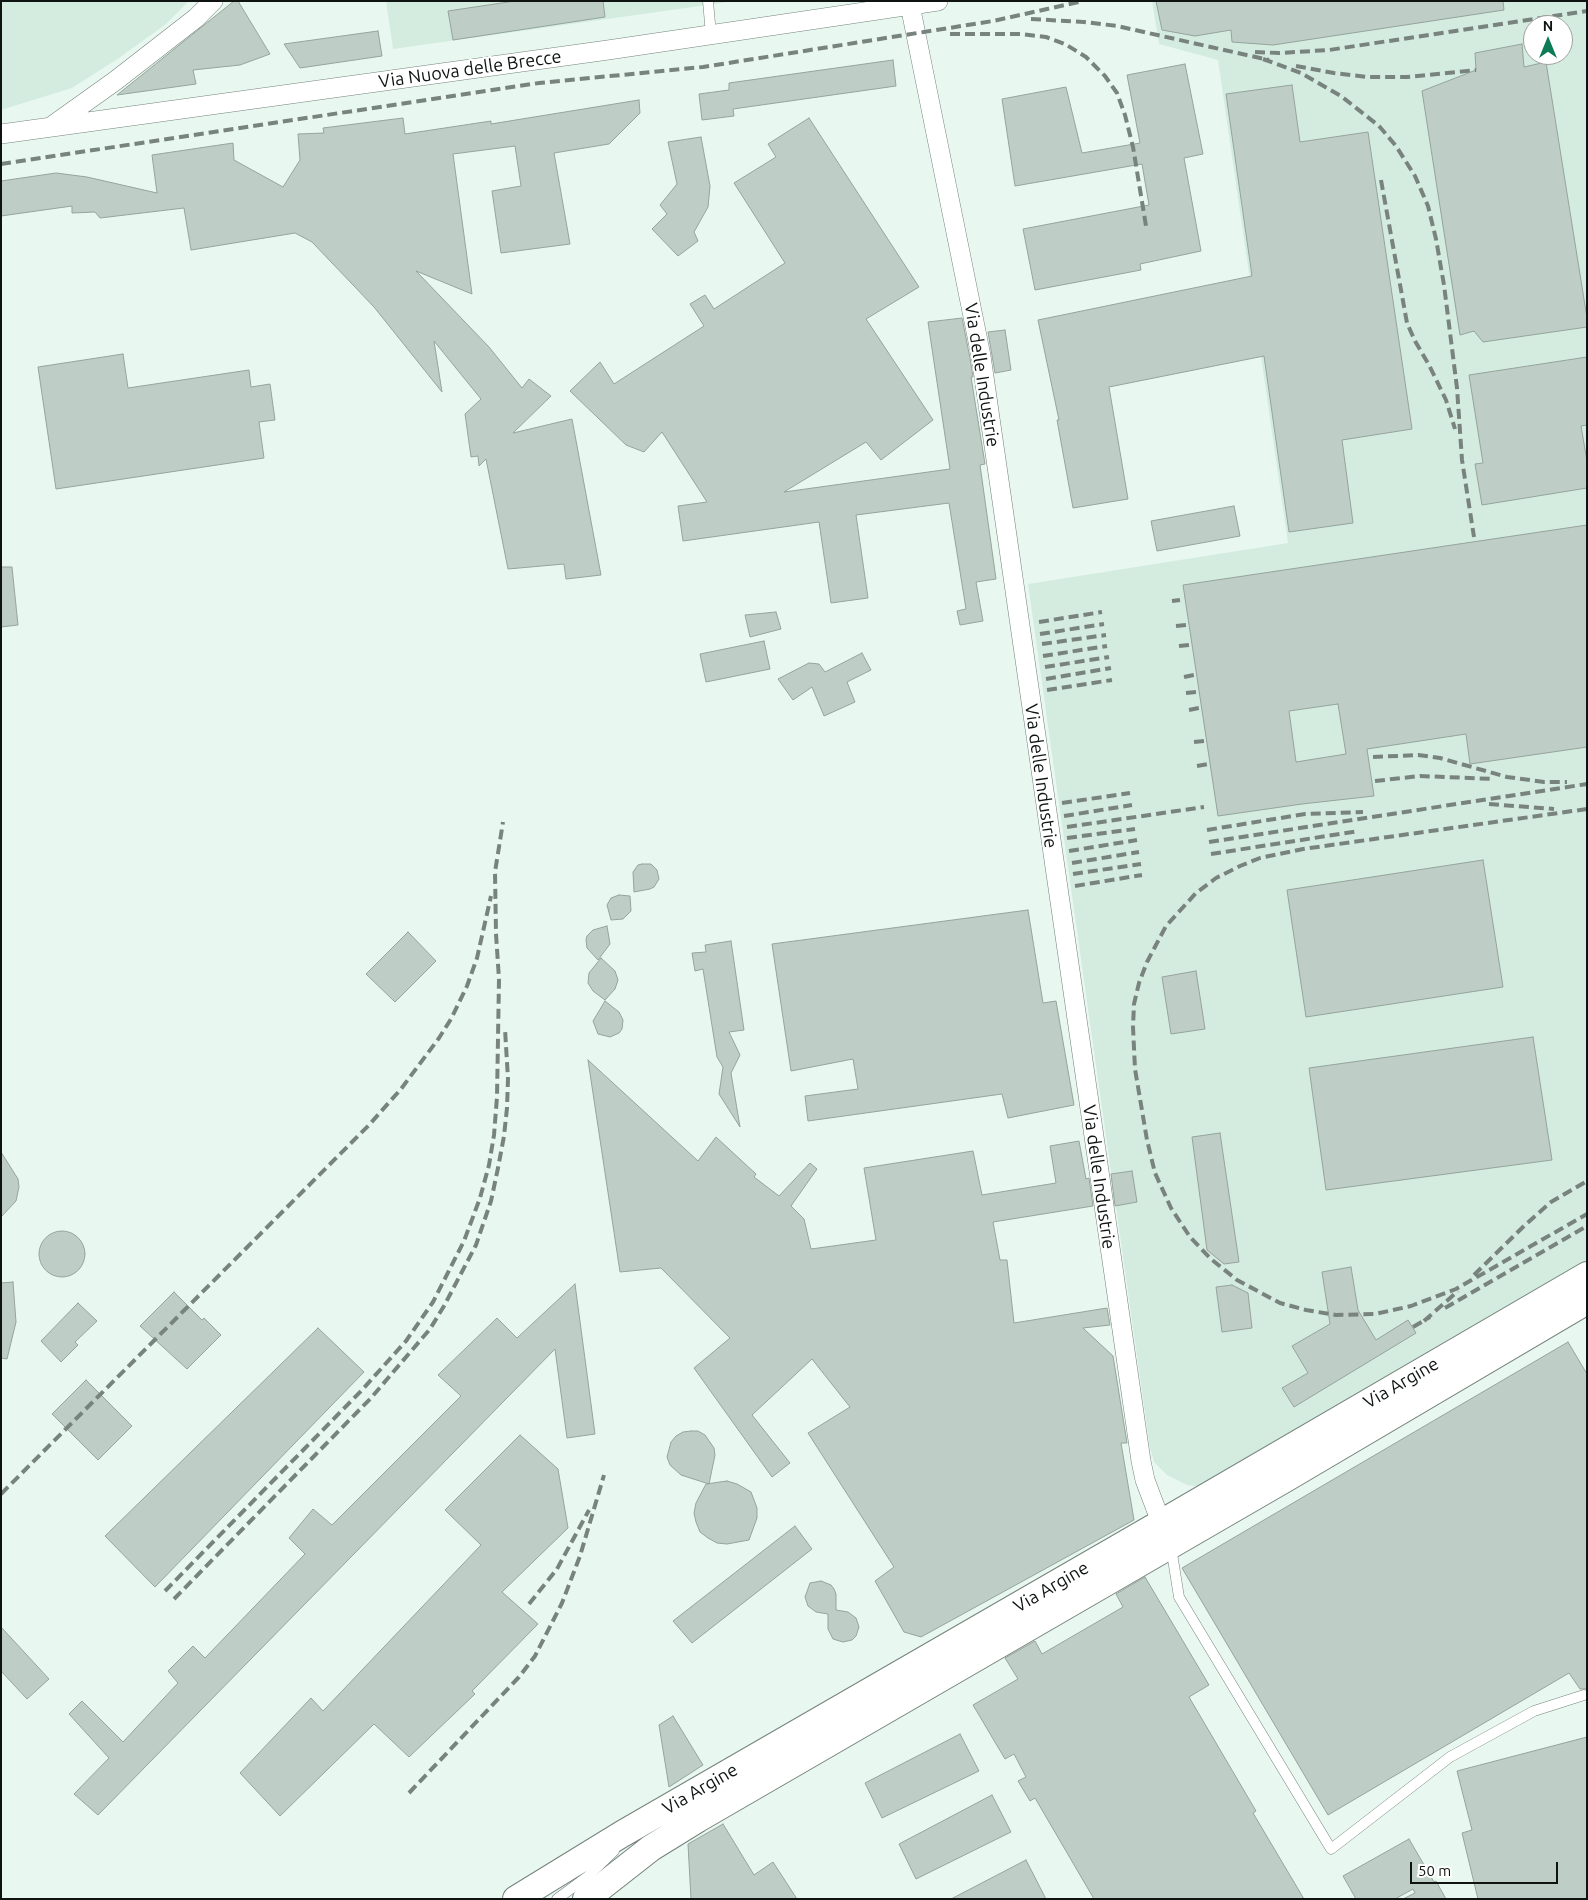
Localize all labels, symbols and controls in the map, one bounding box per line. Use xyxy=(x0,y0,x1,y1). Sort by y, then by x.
north arrow xyxy=(1523,15,1573,65)
text: N xyxy=(1543,18,1553,34)
street label: Via Nuova delle Brecce xyxy=(377,45,563,93)
street label: Via delle Industrie xyxy=(960,301,1004,449)
street label: Via delle Industrie xyxy=(1020,702,1062,850)
street label: Via delle Industrie xyxy=(1078,1103,1120,1251)
street label: Via Argine xyxy=(1360,1353,1442,1413)
street label: Via Argine xyxy=(1010,1557,1092,1617)
street label: Via Argine xyxy=(659,1759,741,1819)
scale bar xyxy=(1413,1852,1560,1884)
text: 50 m xyxy=(1418,1862,1451,1879)

